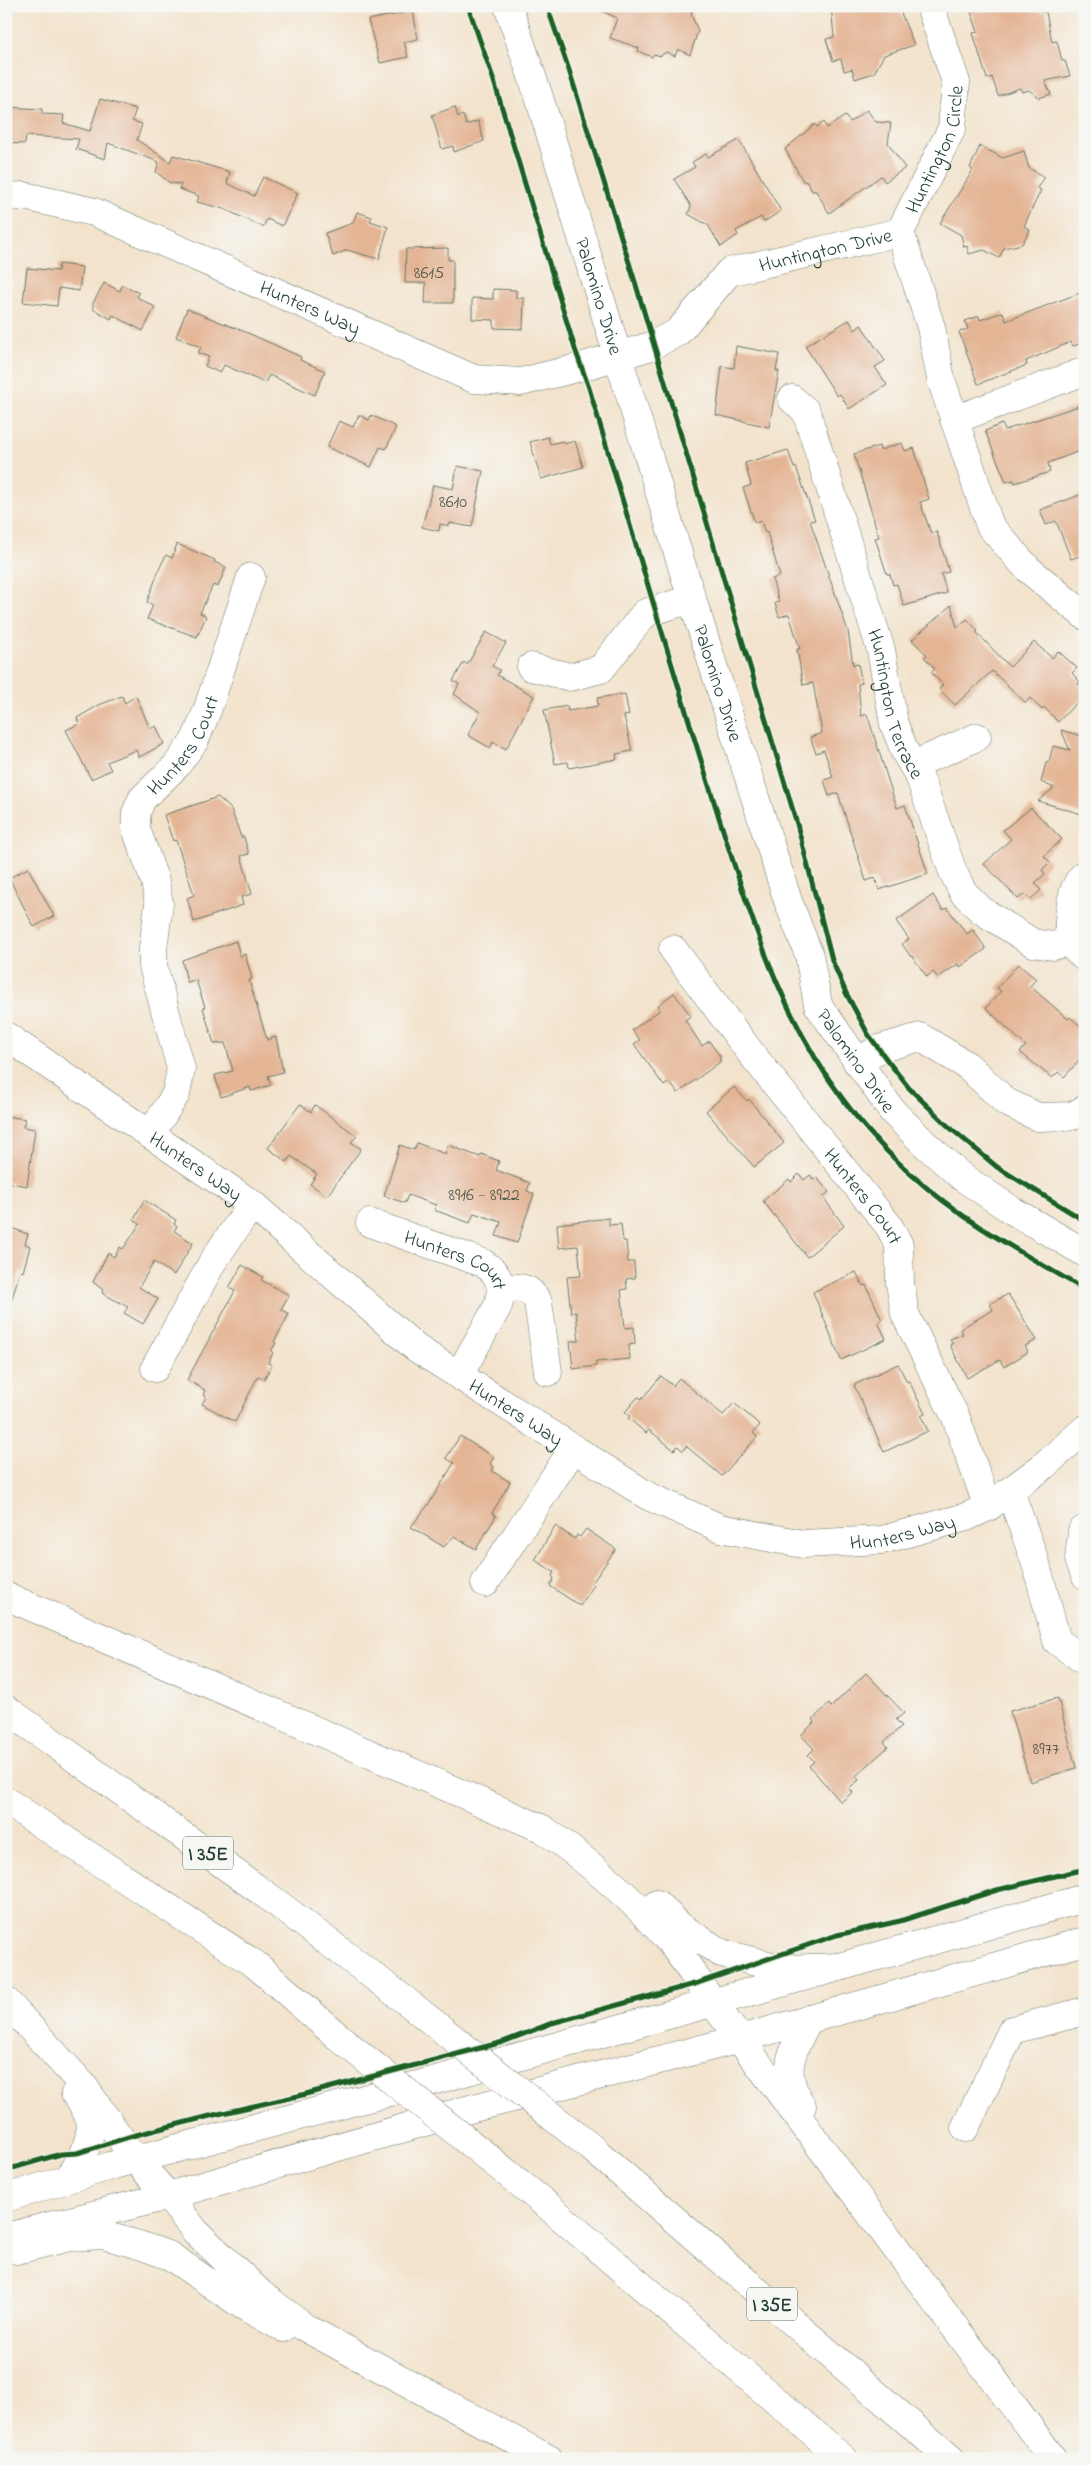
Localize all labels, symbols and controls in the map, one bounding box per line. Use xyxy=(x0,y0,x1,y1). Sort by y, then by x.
street label: Huntington Circle xyxy=(900,84,973,219)
street label: Huntington Drive xyxy=(756,222,895,282)
street label: Palomino Drive xyxy=(566,234,629,359)
house number: 8615 xyxy=(414,261,444,287)
street label: Hunters Way xyxy=(254,274,364,344)
house number: 8610 xyxy=(439,490,467,516)
street label: Palomino Drive xyxy=(684,622,748,746)
street label: Huntington Terrace xyxy=(858,626,930,785)
street label: Hunters Court xyxy=(142,692,228,804)
street label: Palomino Drive xyxy=(808,1004,901,1120)
street label: Hunters Way xyxy=(142,1126,247,1210)
street label: Hunters Court xyxy=(815,1143,908,1251)
house number: 8916 - 8922 xyxy=(448,1183,520,1209)
street label: Hunters Court xyxy=(399,1224,513,1292)
street label: Hunters Way xyxy=(462,1373,568,1455)
street label: Hunters Way xyxy=(849,1509,959,1559)
house number: 8977 xyxy=(1033,1737,1060,1763)
road number: I 35E xyxy=(183,1836,233,1870)
road number: I 35E xyxy=(747,2288,797,2320)

